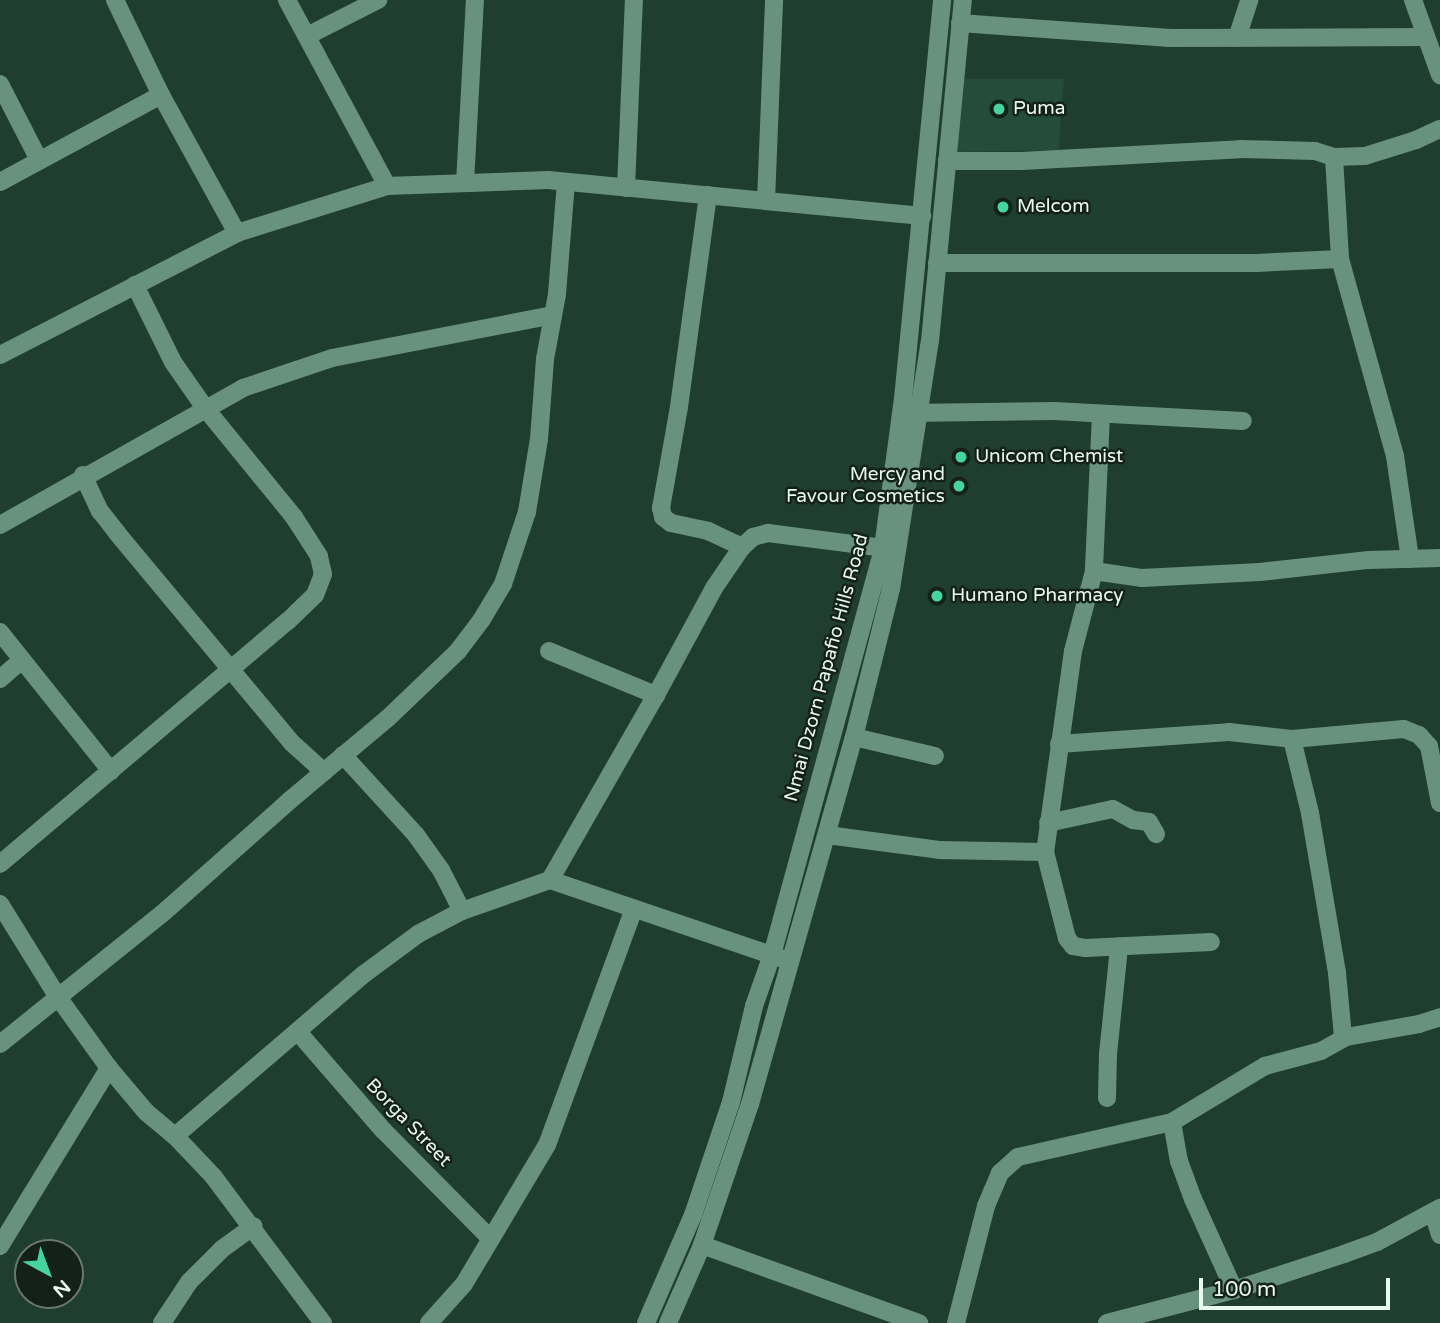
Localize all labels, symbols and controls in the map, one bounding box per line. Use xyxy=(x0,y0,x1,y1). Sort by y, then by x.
place label: Puma xyxy=(1013,98,1065,120)
marker: Puma xyxy=(991,101,1007,117)
place label: Melcom xyxy=(1017,196,1090,218)
marker: Melcom xyxy=(995,199,1011,215)
place label: Unicom Chemist xyxy=(975,446,1123,468)
marker: Unicom Chemist xyxy=(953,449,969,465)
place label: Mercy and Favour Cosmetics xyxy=(786,464,945,508)
marker: Mercy and Favour Cosmetics xyxy=(951,478,967,494)
street label: Nmai Dzorn Papafio Hills Road xyxy=(780,532,874,804)
place label: Humano Pharmacy xyxy=(951,585,1123,607)
marker: Humano Pharmacy xyxy=(929,588,945,604)
street label: Borga Street xyxy=(360,1074,456,1172)
north arrow xyxy=(14,1239,84,1309)
scale bar xyxy=(1202,1264,1393,1308)
text: N xyxy=(48,1275,74,1302)
text: 100 m xyxy=(1212,1277,1276,1302)

